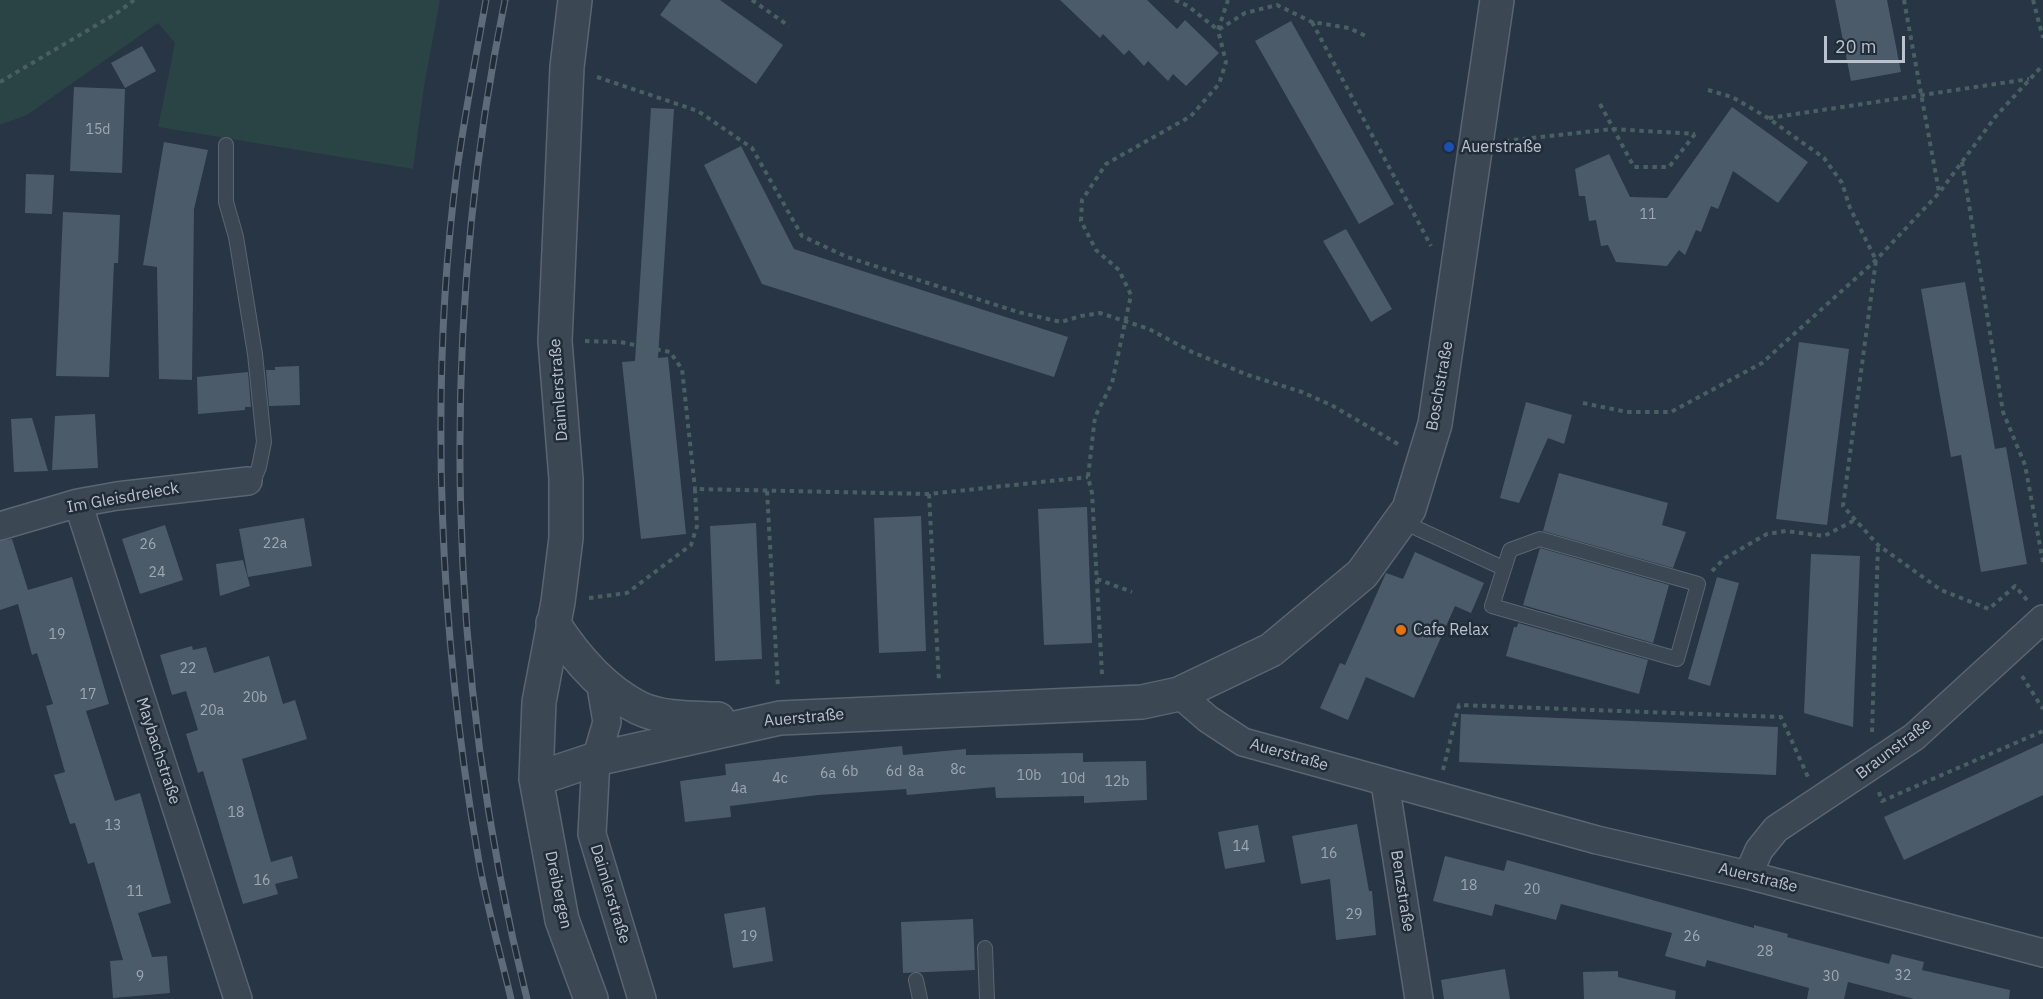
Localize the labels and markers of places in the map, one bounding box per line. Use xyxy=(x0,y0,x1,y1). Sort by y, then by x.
place label: Auerstraße xyxy=(1461,137,1542,157)
marker: Auerstraße xyxy=(1442,140,1456,154)
place label: Cafe Relax xyxy=(1413,620,1489,640)
marker: Cafe Relax xyxy=(1394,623,1408,637)

